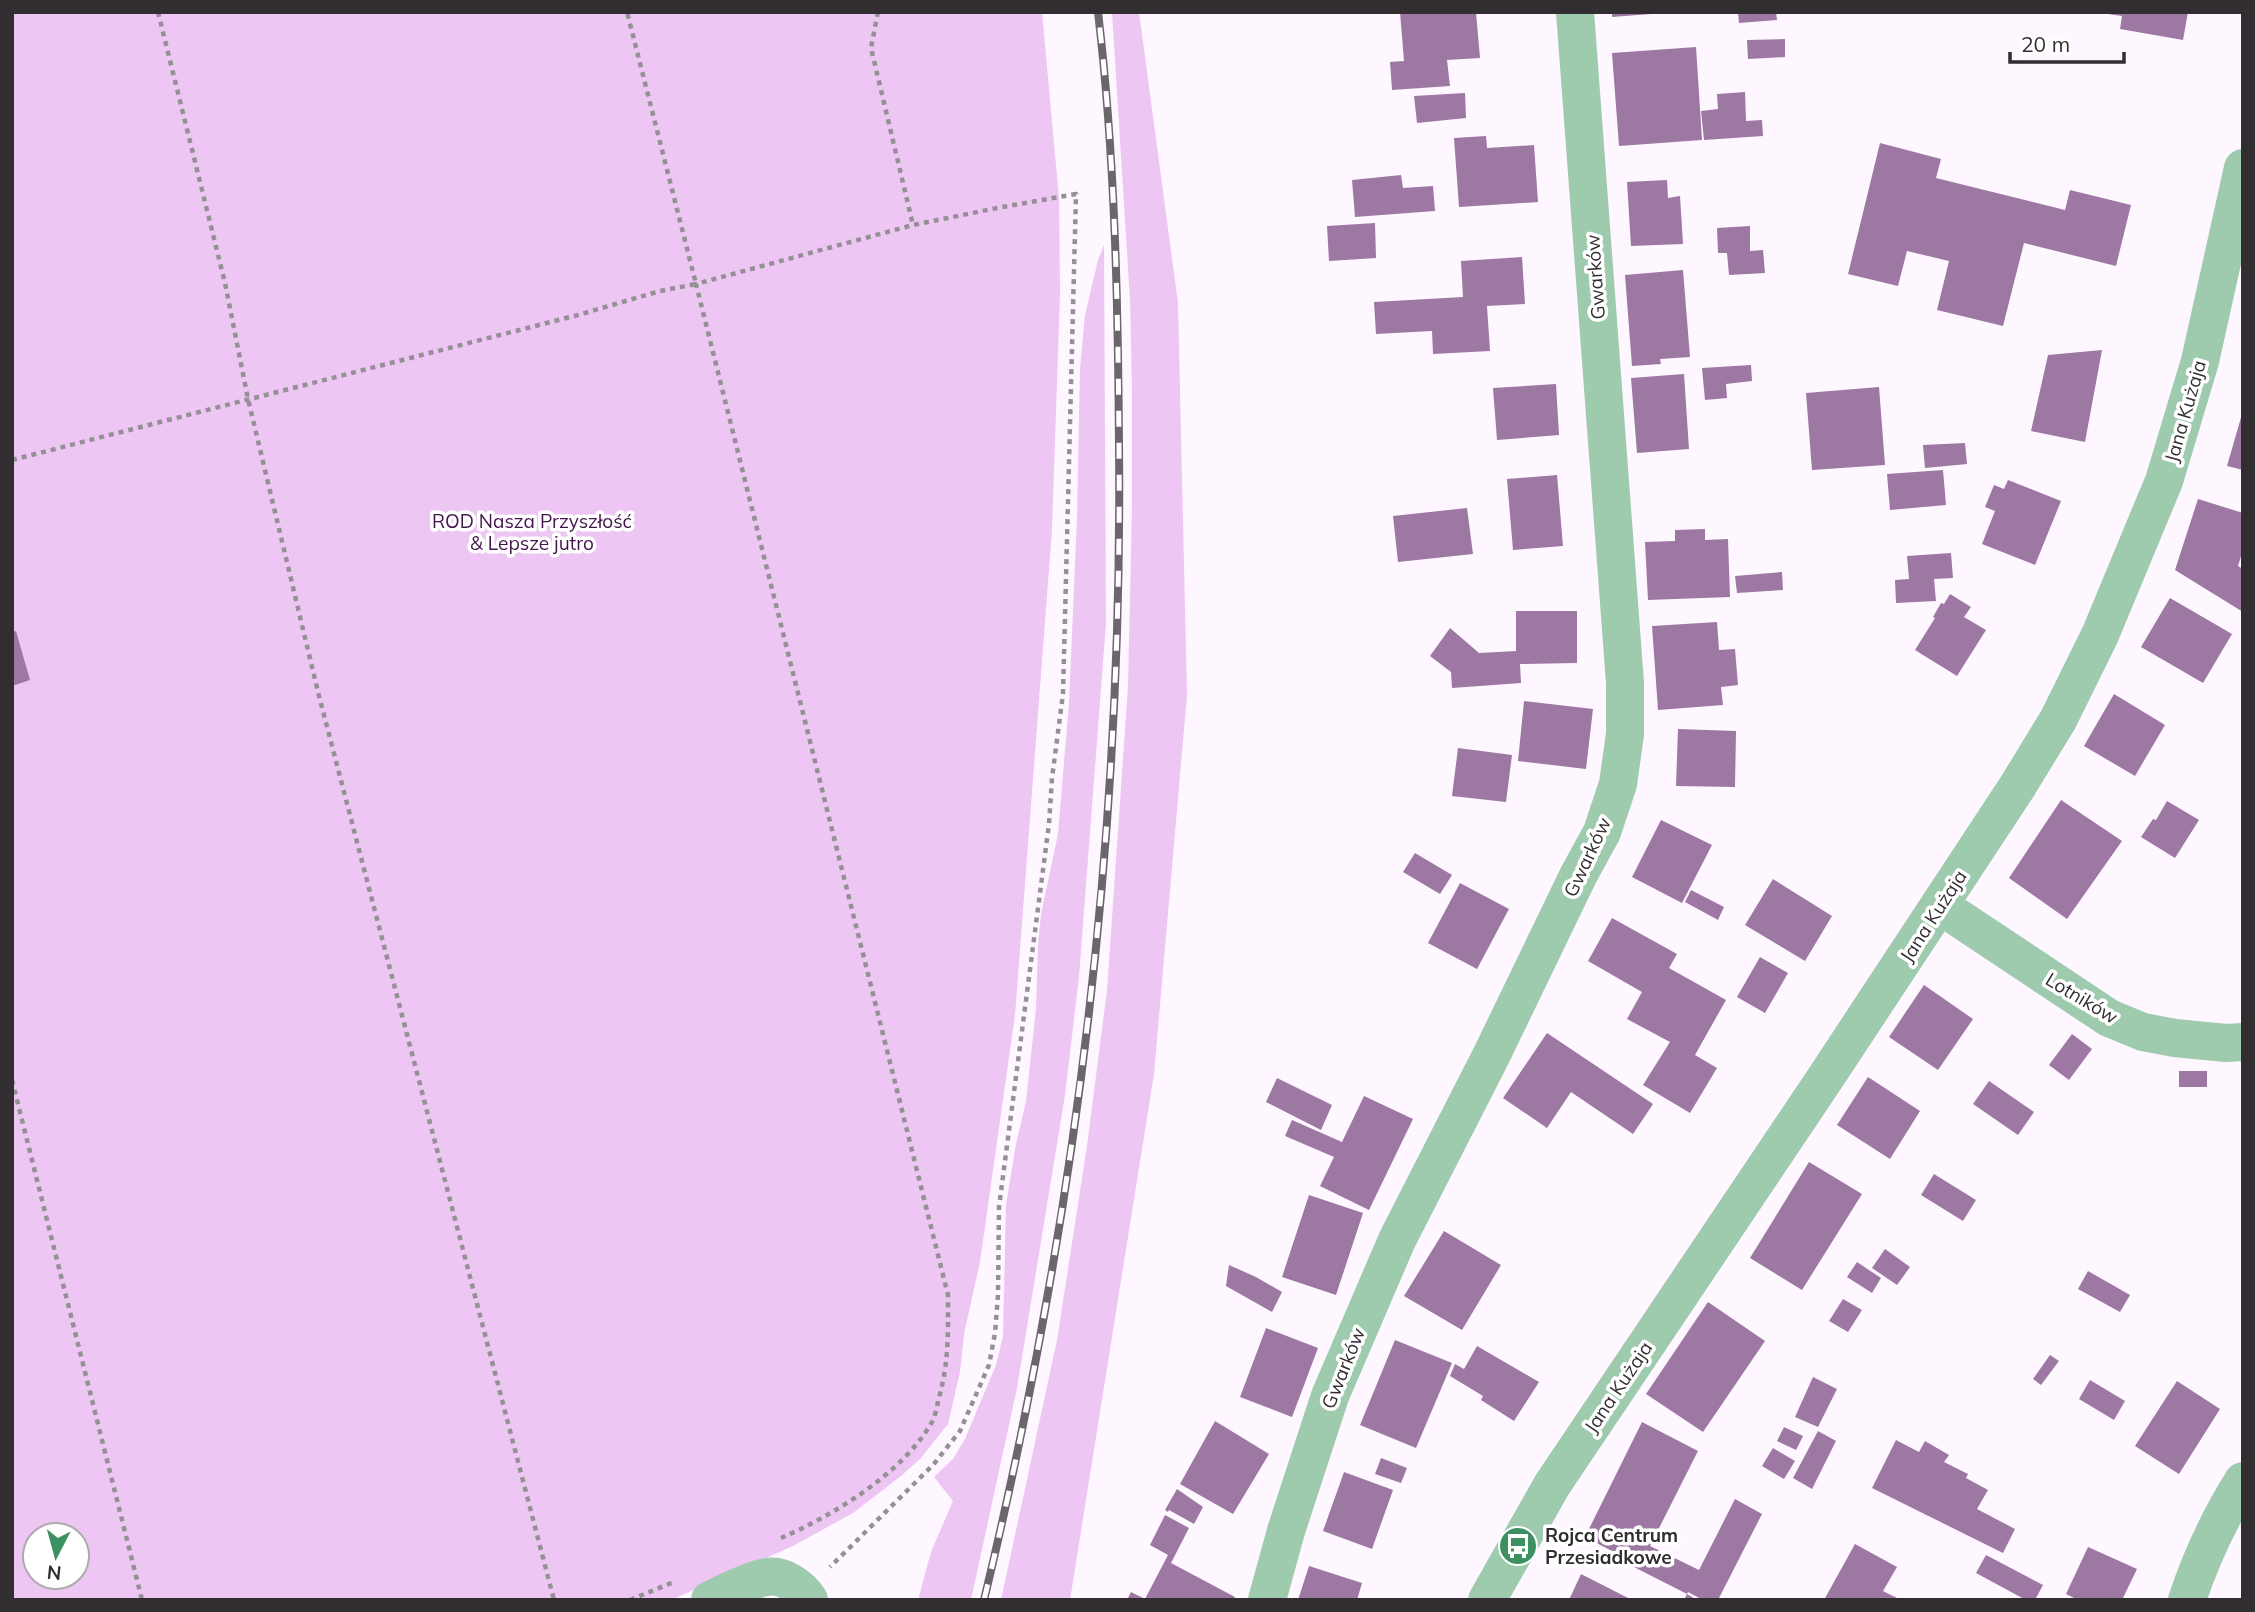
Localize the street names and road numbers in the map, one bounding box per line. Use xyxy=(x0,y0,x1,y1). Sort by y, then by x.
street label: Gwarków xyxy=(1580,234,1610,320)
street label: Jana Kużaja xyxy=(2159,357,2211,465)
street label: Gwarków xyxy=(1558,813,1616,901)
street label: Jana Kużaja xyxy=(1894,865,1972,967)
street label: Lotników xyxy=(2041,967,2123,1029)
street label: Gwarków xyxy=(1316,1324,1370,1412)
street label: Jana Kużaja xyxy=(1579,1337,1657,1437)

